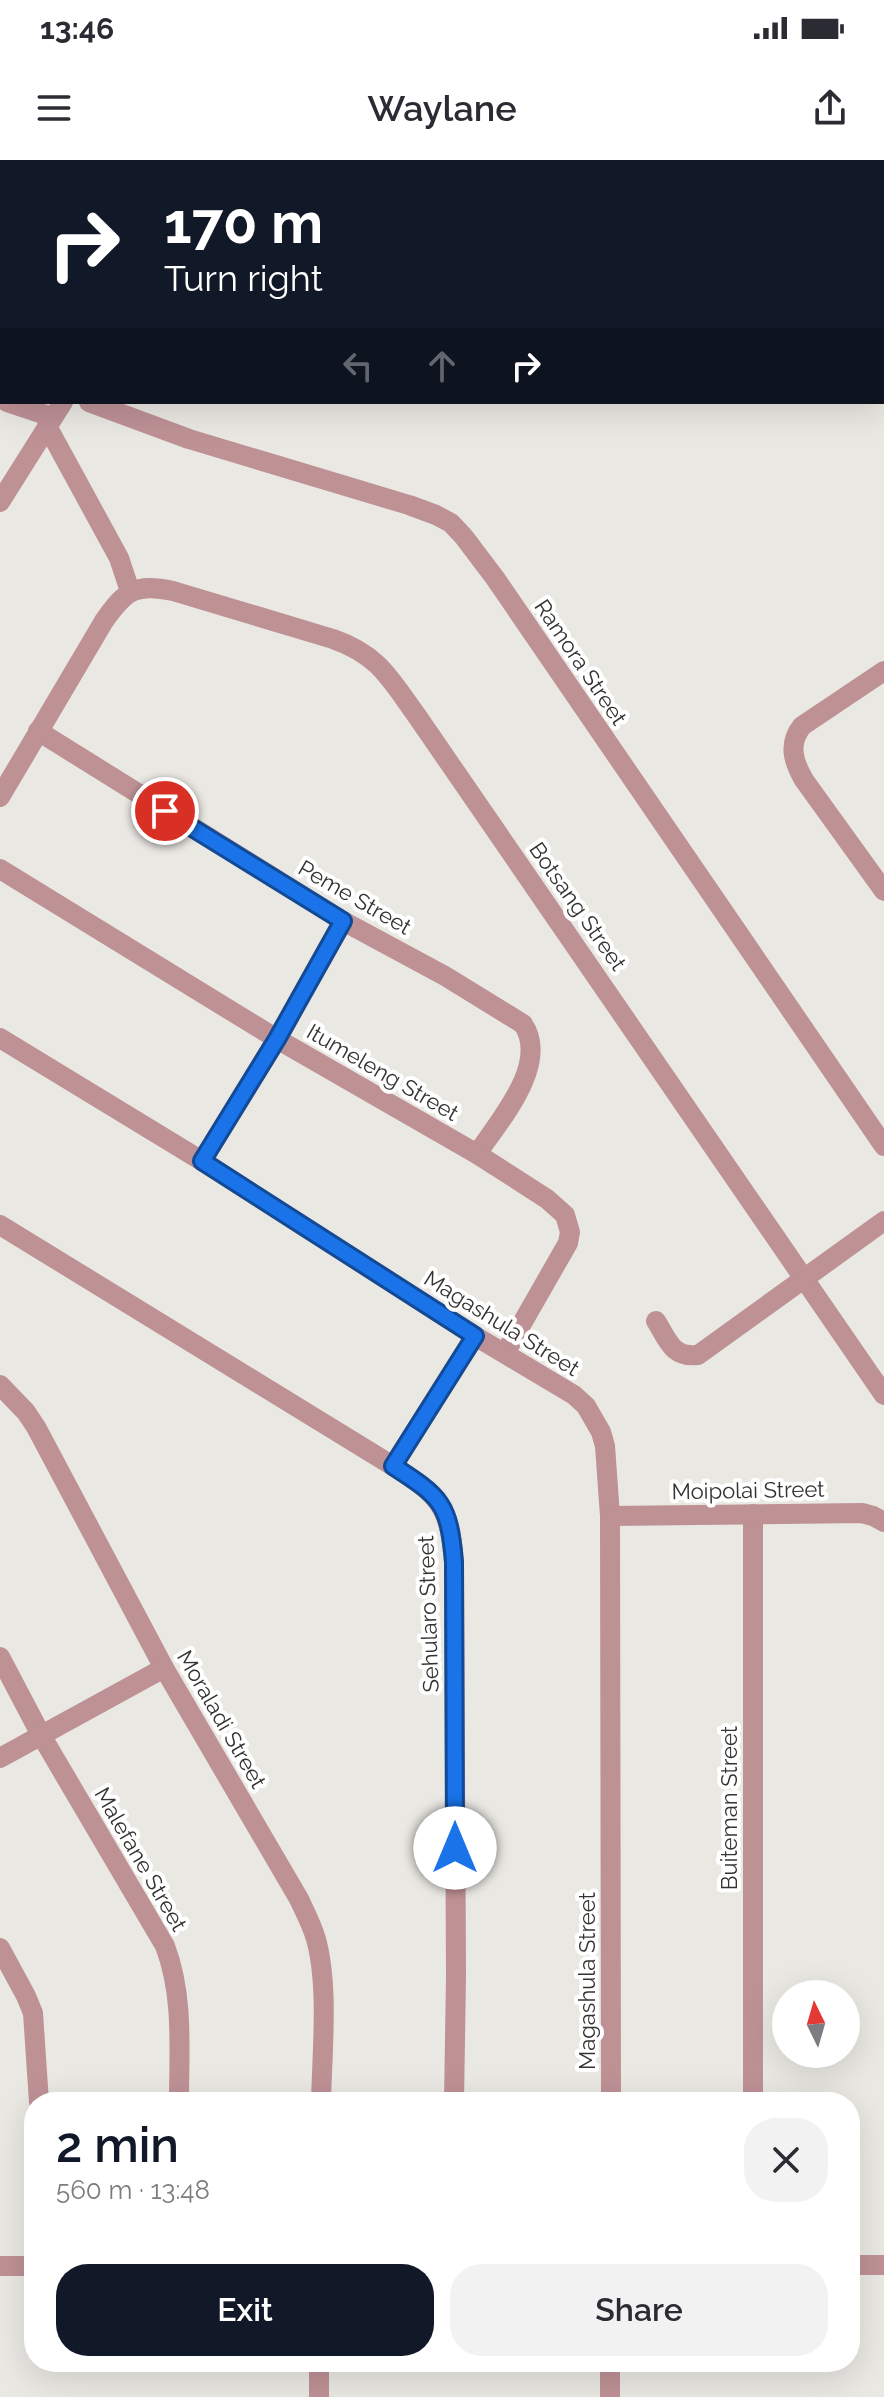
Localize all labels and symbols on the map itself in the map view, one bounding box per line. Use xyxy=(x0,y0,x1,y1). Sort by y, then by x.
street label: Ramora Street xyxy=(529,594,633,730)
pin xyxy=(131,777,199,845)
street label: Botsang Street xyxy=(524,837,632,976)
street label: Peme Street xyxy=(294,854,417,940)
street label: Itumeleng Street xyxy=(303,1018,464,1126)
street label: Magashula Street xyxy=(420,1265,585,1381)
street label: Moipolai Street xyxy=(671,1476,825,1504)
street label: Sehularo Street xyxy=(412,1534,444,1693)
street label: Moraladi Street xyxy=(172,1645,272,1793)
street label: Buiteman Street xyxy=(716,1725,742,1890)
street label: Malefane Street xyxy=(89,1783,193,1936)
position arrow xyxy=(413,1806,497,1890)
street label: Magashula Street xyxy=(574,1891,600,2070)
north arrow xyxy=(772,1980,860,2068)

